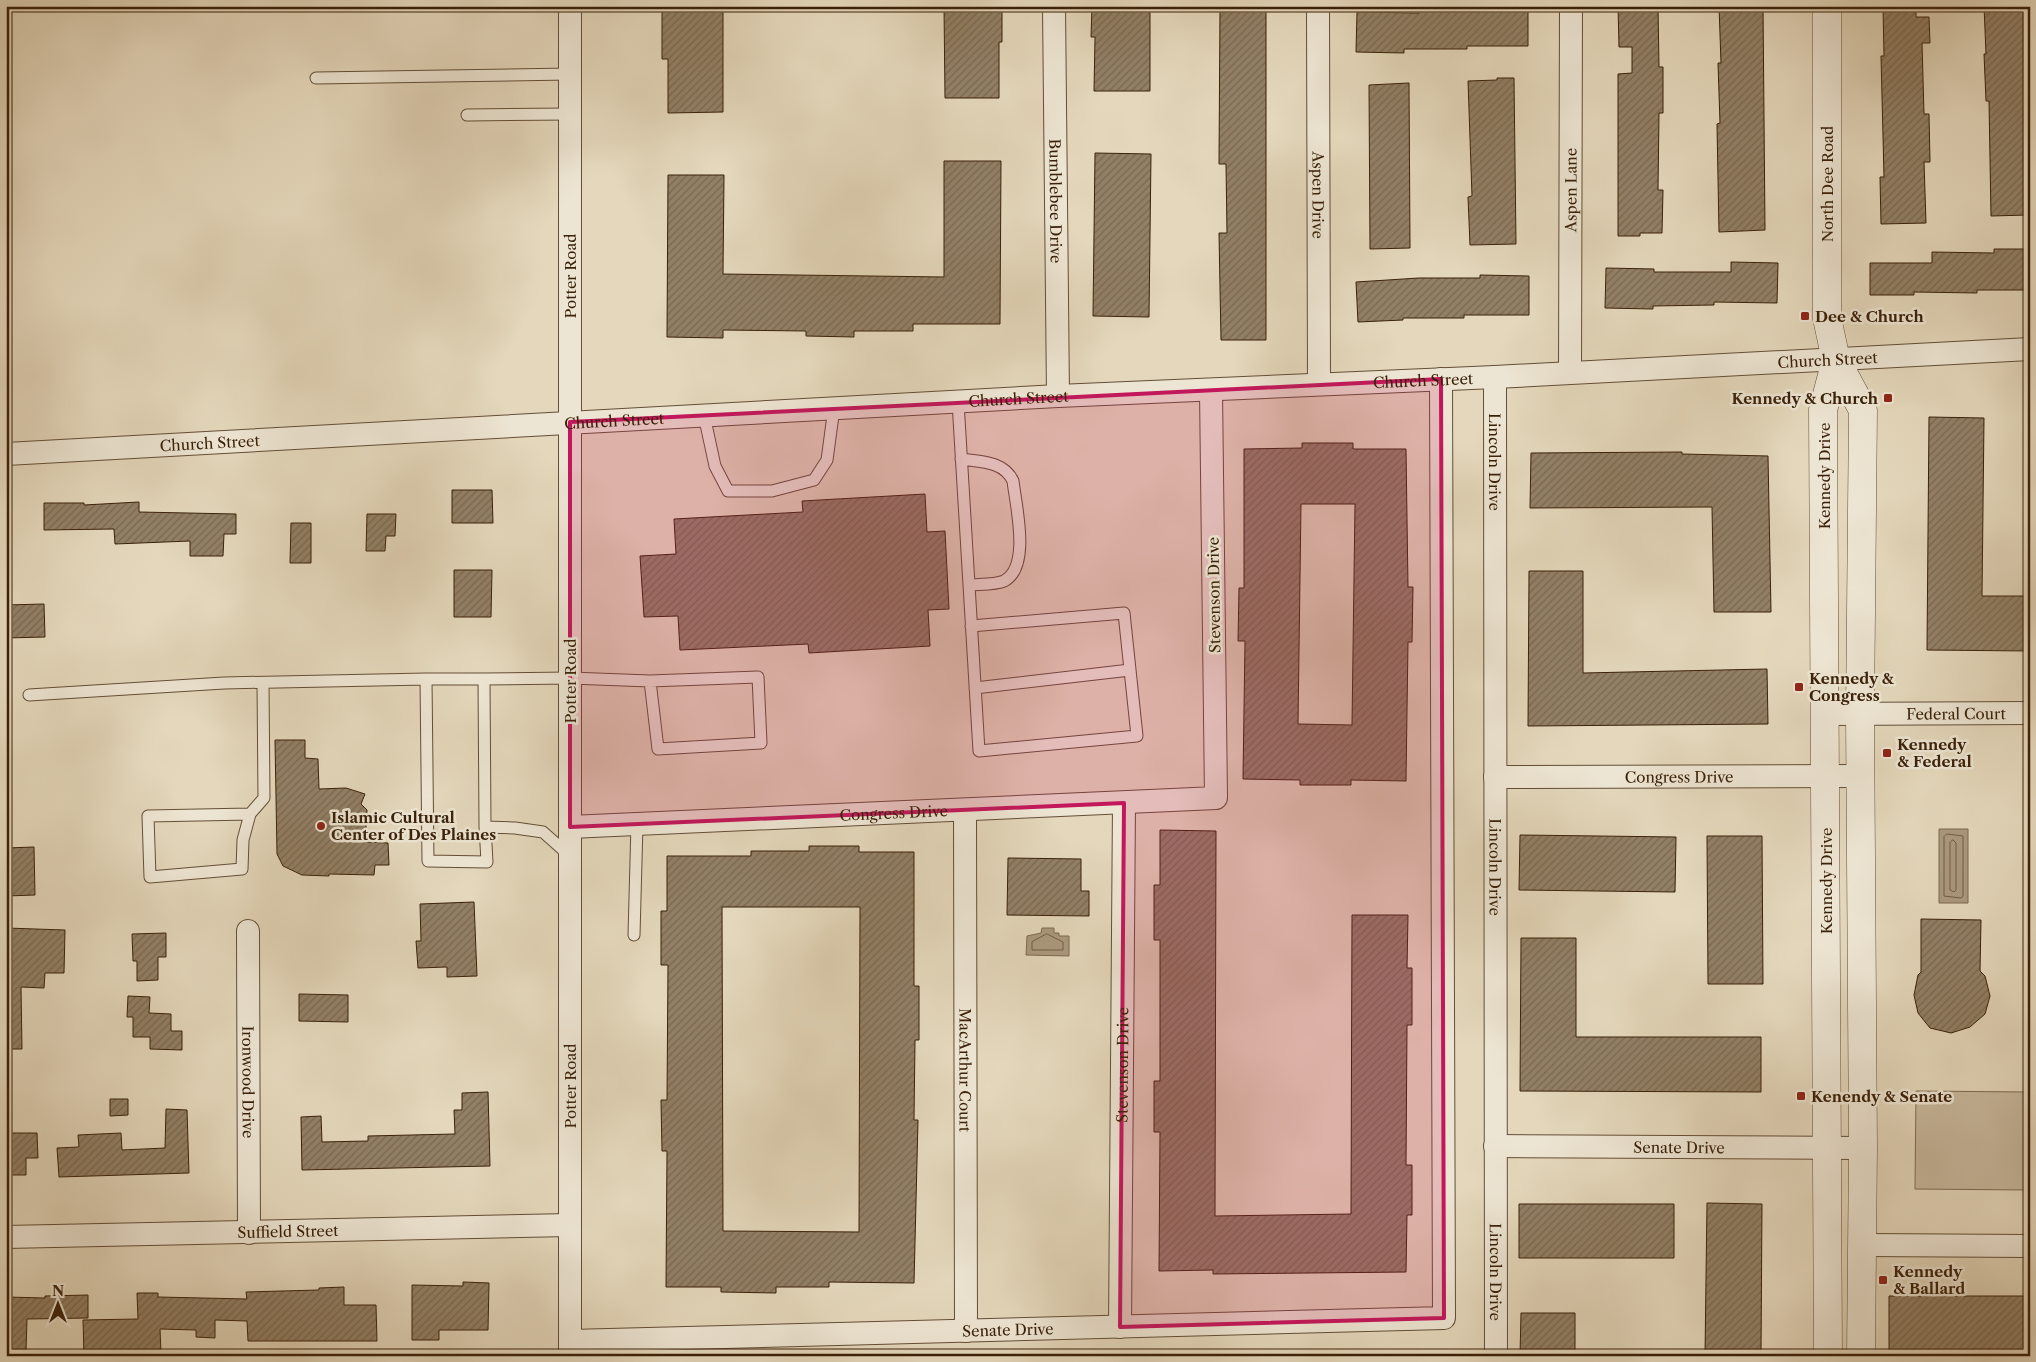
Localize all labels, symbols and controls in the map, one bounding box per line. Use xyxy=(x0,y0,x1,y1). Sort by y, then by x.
street label: North Dee Road xyxy=(1818,126,1837,242)
street label: Bumblebee Drive xyxy=(1046,139,1066,263)
street label: Aspen Lane xyxy=(1561,148,1580,233)
street label: Aspen Drive xyxy=(1309,150,1328,239)
street label: Potter Road xyxy=(561,234,580,318)
place label: Dee & Church xyxy=(1815,307,1924,326)
marker: Dee & Church xyxy=(1799,310,1811,322)
street label: Church Street xyxy=(1777,347,1879,372)
street label: Church Street xyxy=(1373,368,1474,392)
street label: Church Street xyxy=(968,386,1070,410)
place label: Kennedy & Church xyxy=(1731,389,1879,408)
marker: Kennedy & Church xyxy=(1882,392,1894,404)
street label: Church Street xyxy=(564,408,665,433)
street label: Lincoln Drive xyxy=(1486,413,1505,511)
street label: Kennedy Drive xyxy=(1815,423,1834,529)
street label: Church Street xyxy=(159,430,261,455)
street label: Stevenson Drive xyxy=(1203,537,1225,653)
street label: Potter Road xyxy=(561,639,580,723)
place label: Kennedy & Congress xyxy=(1809,669,1895,705)
marker: Kennedy & Congress xyxy=(1793,681,1805,693)
street label: Federal Court xyxy=(1906,704,2006,723)
place label: Kennedy & Federal xyxy=(1897,735,1972,771)
marker: Kennedy & Federal xyxy=(1881,747,1893,759)
street label: Congress Drive xyxy=(1625,767,1733,786)
street label: Congress Drive xyxy=(839,801,948,824)
place label: Islamic Cultural Center of Des Plaines xyxy=(331,808,496,844)
street label: Lincoln Drive xyxy=(1486,818,1505,916)
marker: Islamic Cultural Center of Des Plaines xyxy=(315,820,327,832)
street label: Kennedy Drive xyxy=(1817,828,1836,934)
street label: Stevenson Drive xyxy=(1112,1007,1132,1123)
street label: MacArthur Court xyxy=(956,1008,975,1133)
street label: Ironwood Drive xyxy=(239,1026,258,1138)
street label: Potter Road xyxy=(561,1044,580,1128)
place label: Kenendy & Senate xyxy=(1811,1087,1952,1106)
marker: Kenendy & Senate xyxy=(1795,1090,1807,1102)
street label: Senate Drive xyxy=(1633,1137,1725,1157)
street label: Suffield Street xyxy=(237,1220,339,1242)
street label: Lincoln Drive xyxy=(1486,1223,1505,1321)
place label: Kennedy & Ballard xyxy=(1893,1262,1965,1298)
marker: Kennedy & Ballard xyxy=(1877,1274,1889,1286)
north arrow xyxy=(32,1280,82,1330)
text: N xyxy=(52,1282,64,1300)
street label: Senate Drive xyxy=(962,1319,1054,1340)

